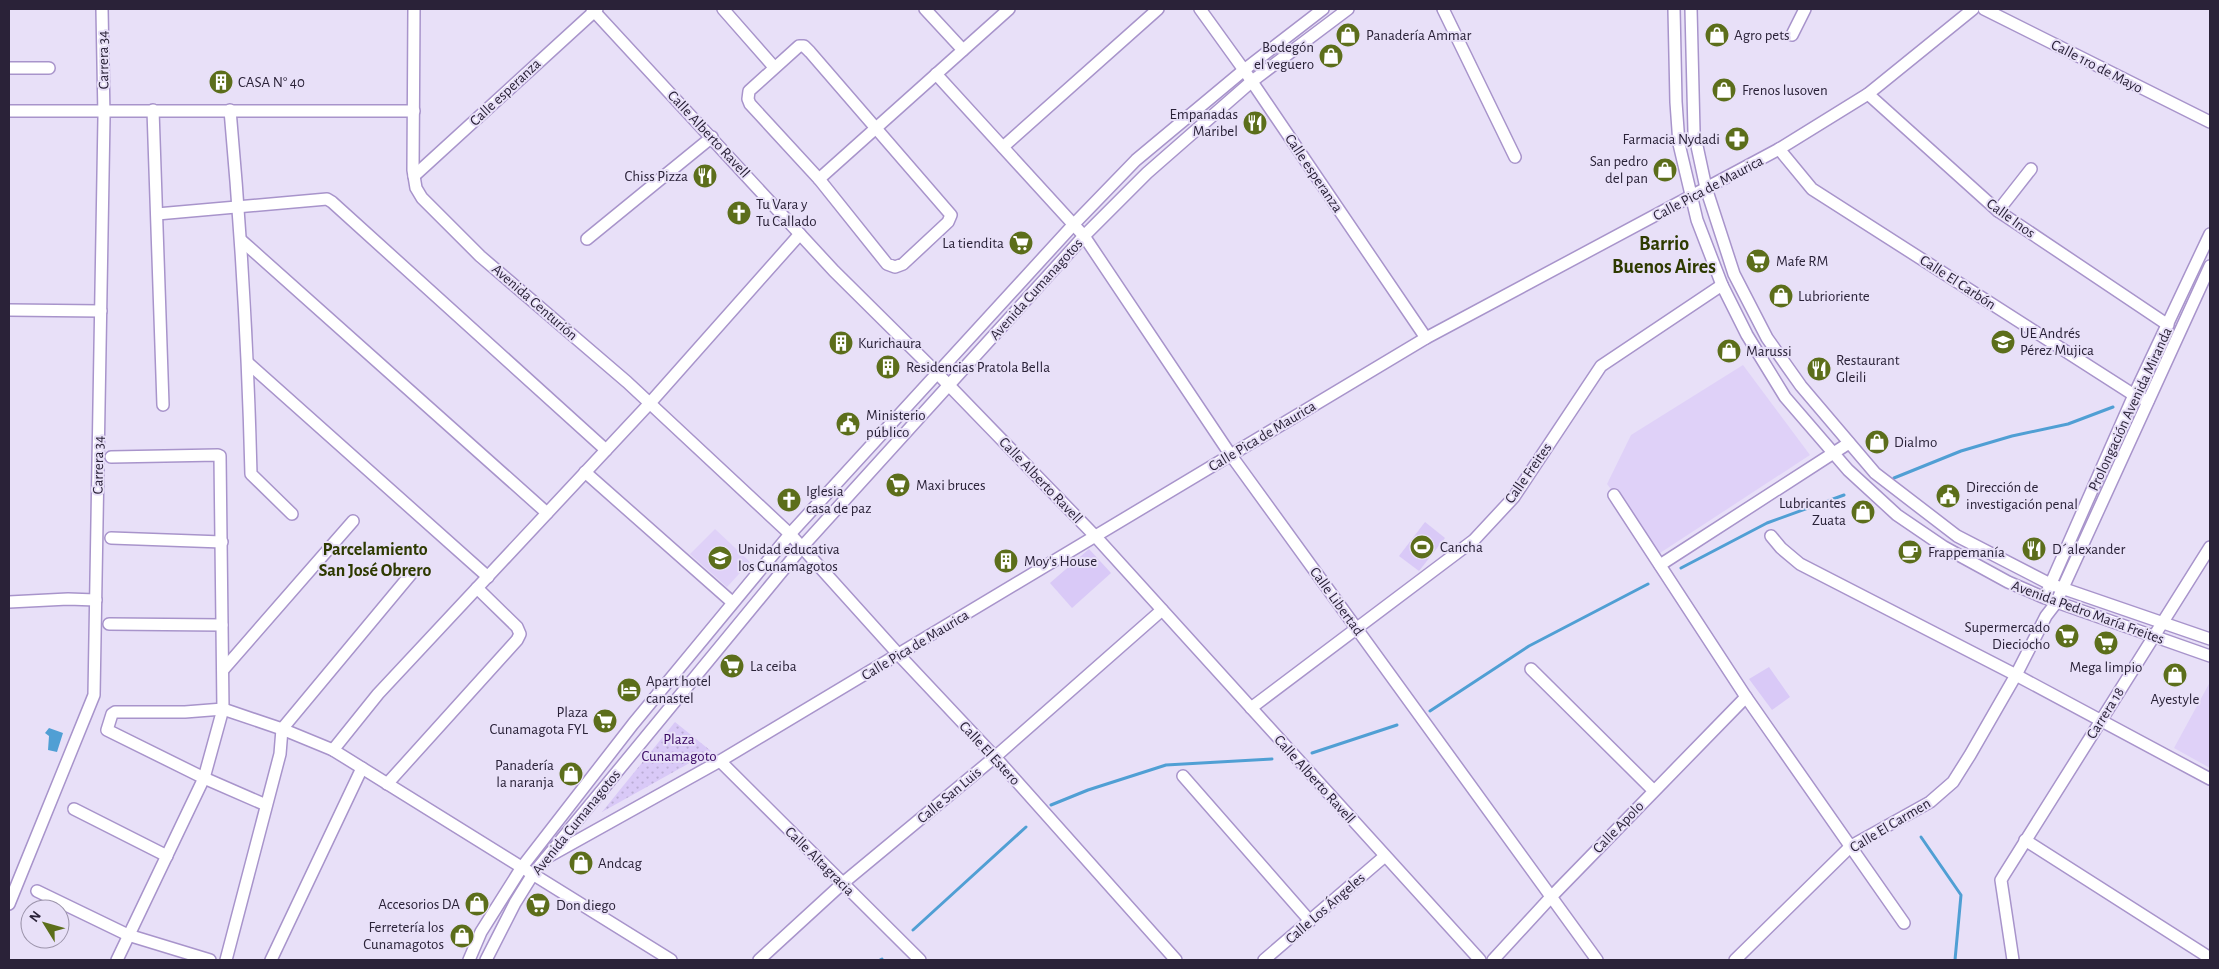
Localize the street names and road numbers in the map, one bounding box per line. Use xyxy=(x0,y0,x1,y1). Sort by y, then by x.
street label: Carrera 34 xyxy=(95,31,112,89)
street label: Calle 1ro de Mayo xyxy=(2049,37,2145,96)
street label: Calle esperanza xyxy=(467,56,544,129)
street label: Calle Alberto Ravell xyxy=(665,88,753,181)
street label: Calle esperanza xyxy=(1282,131,1345,215)
street label: Calle Pica de Maurica xyxy=(1651,153,1766,224)
street label: Calle Inos xyxy=(1984,196,2038,241)
street label: Avenida Cumanagotos xyxy=(987,236,1086,343)
street label: Calle El Carbón xyxy=(1917,252,1998,312)
street label: Avenida Centurión xyxy=(489,261,580,343)
street label: Prolongación Avenida Miranda xyxy=(2086,325,2175,493)
street label: Calle Pica de Maurica xyxy=(1206,398,1319,474)
street label: Calle Alberto Ravell xyxy=(996,434,1085,526)
street label: Carrera 34 xyxy=(90,436,107,494)
street label: Calle Freites xyxy=(1502,440,1555,506)
street label: Calle Libertad xyxy=(1307,564,1366,638)
street label: Avenida Pedro María Freites xyxy=(2010,578,2166,647)
street label: Calle Pica de Maurica xyxy=(859,607,972,683)
street label: Carrera 18 xyxy=(2084,685,2127,742)
street label: Calle El Estero xyxy=(956,718,1023,788)
street label: Calle Alberto Ravell xyxy=(1271,732,1358,826)
street label: Calle San Luis xyxy=(914,764,984,826)
street label: Avenida Cumanagotos xyxy=(529,767,623,878)
street label: Calle El Carmen xyxy=(1847,796,1933,855)
street label: Calle Apolo xyxy=(1590,798,1647,856)
street label: Calle Altagracia xyxy=(782,824,857,899)
street label: Calle Los Ángeles xyxy=(1282,869,1368,947)

